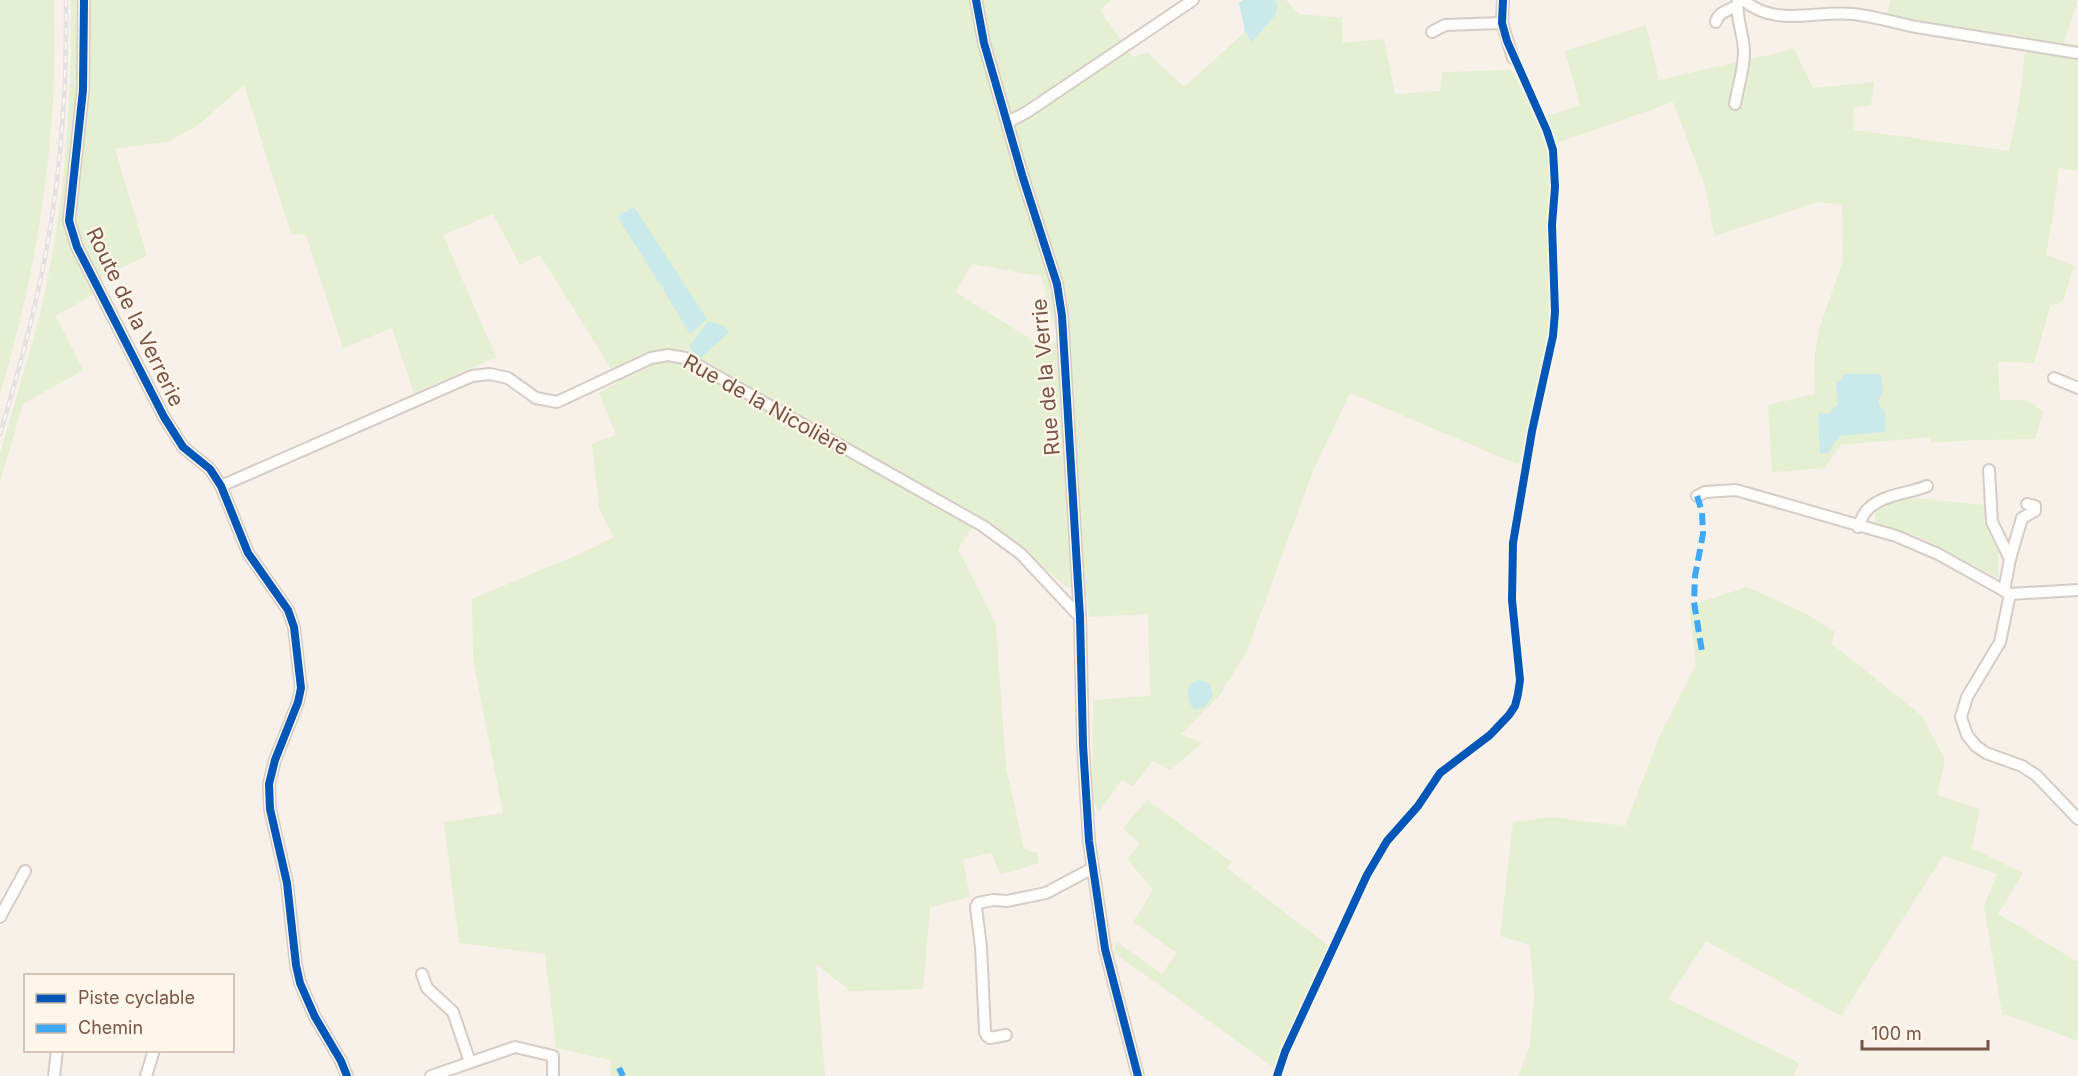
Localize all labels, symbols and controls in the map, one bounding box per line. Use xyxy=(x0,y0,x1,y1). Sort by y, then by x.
street label: Route de la Verrerie xyxy=(81,223,190,410)
street label: Rue de la Verrie xyxy=(1026,298,1065,457)
street label: Rue de la Nicolière xyxy=(679,349,853,460)
legend xyxy=(24,974,234,1052)
text: Piste cyclable xyxy=(78,987,195,1008)
scale bar xyxy=(1862,1013,1988,1051)
text: Chemin xyxy=(78,1017,143,1038)
text: 100 m xyxy=(1871,1023,1922,1044)

